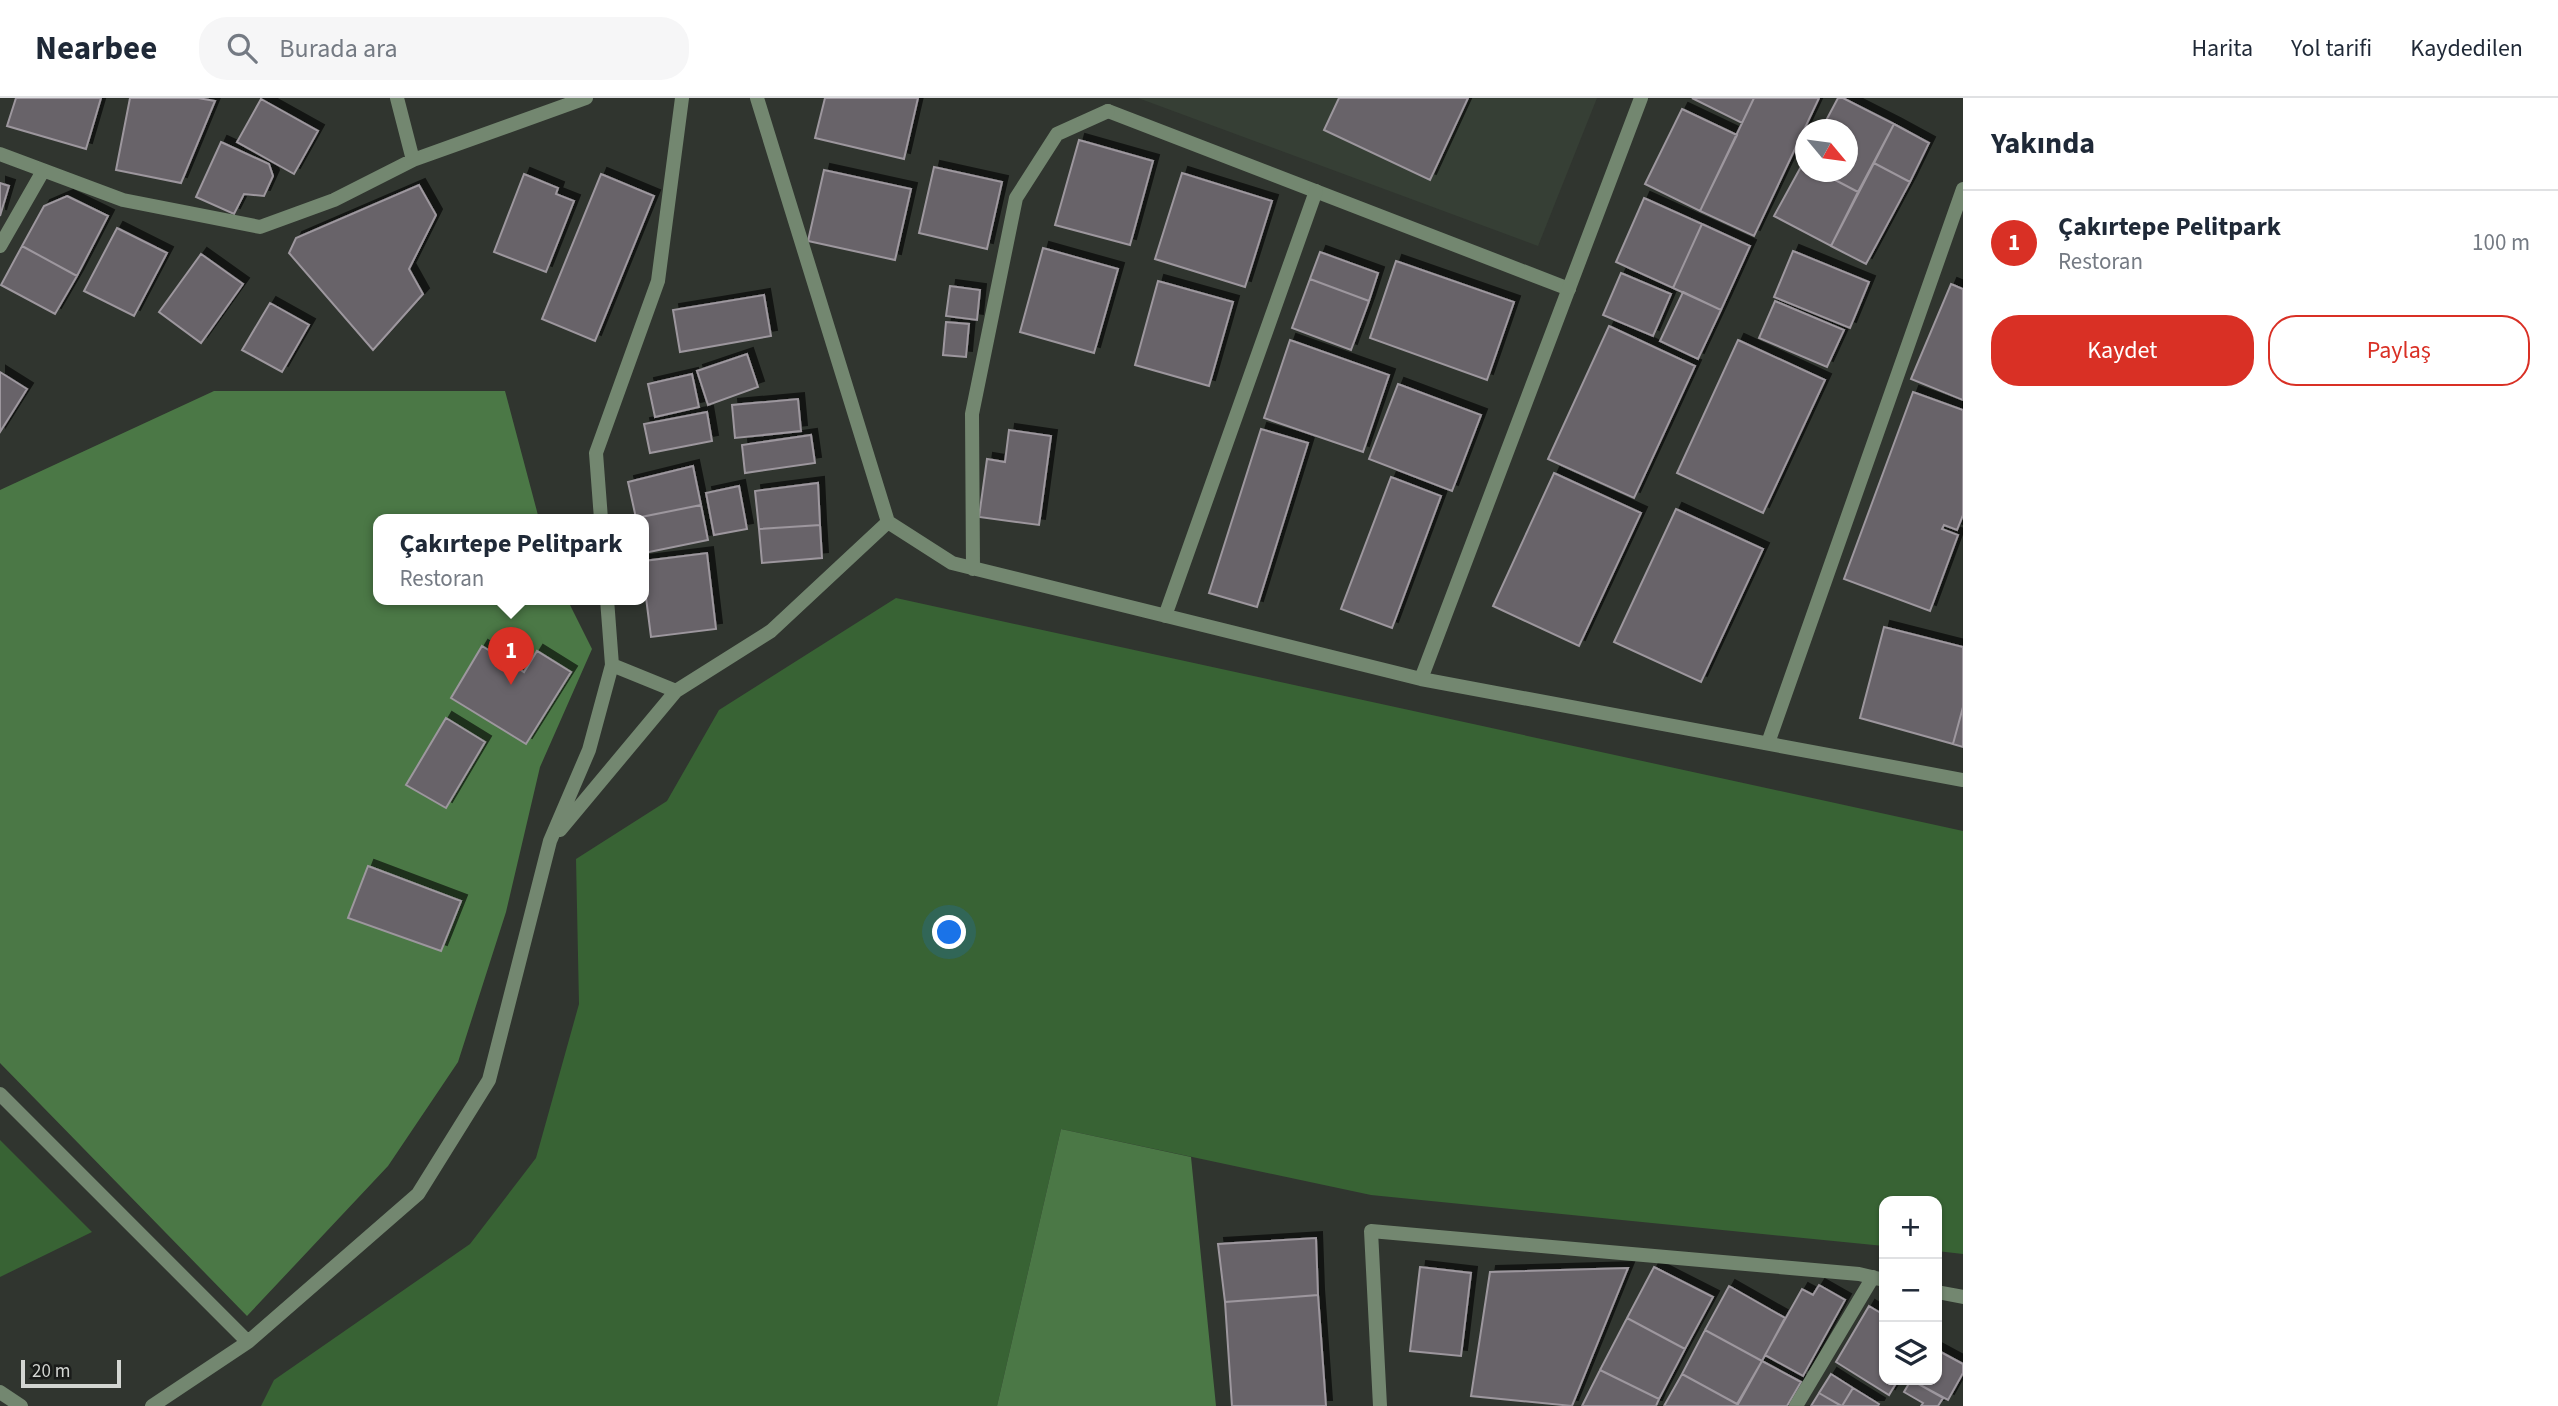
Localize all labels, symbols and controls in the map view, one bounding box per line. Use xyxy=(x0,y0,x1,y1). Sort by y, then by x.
search box xyxy=(199,17,689,80)
text: Nearbee xyxy=(35,25,157,72)
icon: search xyxy=(223,29,261,67)
text: Burada ara xyxy=(279,30,398,67)
text: Harita xyxy=(2191,31,2253,66)
text: Yol tarifi xyxy=(2291,31,2372,66)
text: Kaydedilen xyxy=(2410,31,2523,66)
north arrow xyxy=(1795,119,1858,182)
text: Yakında xyxy=(1991,122,2095,165)
text: Çakırtepe Pelitpark xyxy=(2058,208,2281,245)
text: 1 xyxy=(2008,226,2020,259)
text: 100 m xyxy=(2472,226,2530,259)
text: Restoran xyxy=(2058,245,2143,278)
button: Kaydet xyxy=(1991,315,2254,386)
button: Paylaş xyxy=(2268,315,2530,386)
popup xyxy=(373,514,649,605)
text: Çakırtepe Pelitpark xyxy=(399,525,623,562)
text: Restoran xyxy=(399,562,484,595)
pin: 1 xyxy=(488,627,534,685)
your location xyxy=(932,915,966,949)
map controls xyxy=(1879,1196,1942,1385)
button: + xyxy=(1879,1196,1942,1259)
button: − xyxy=(1879,1259,1942,1322)
button: layers xyxy=(1879,1322,1942,1385)
scale bar xyxy=(21,1357,121,1389)
text: 20 m xyxy=(32,1358,70,1385)

